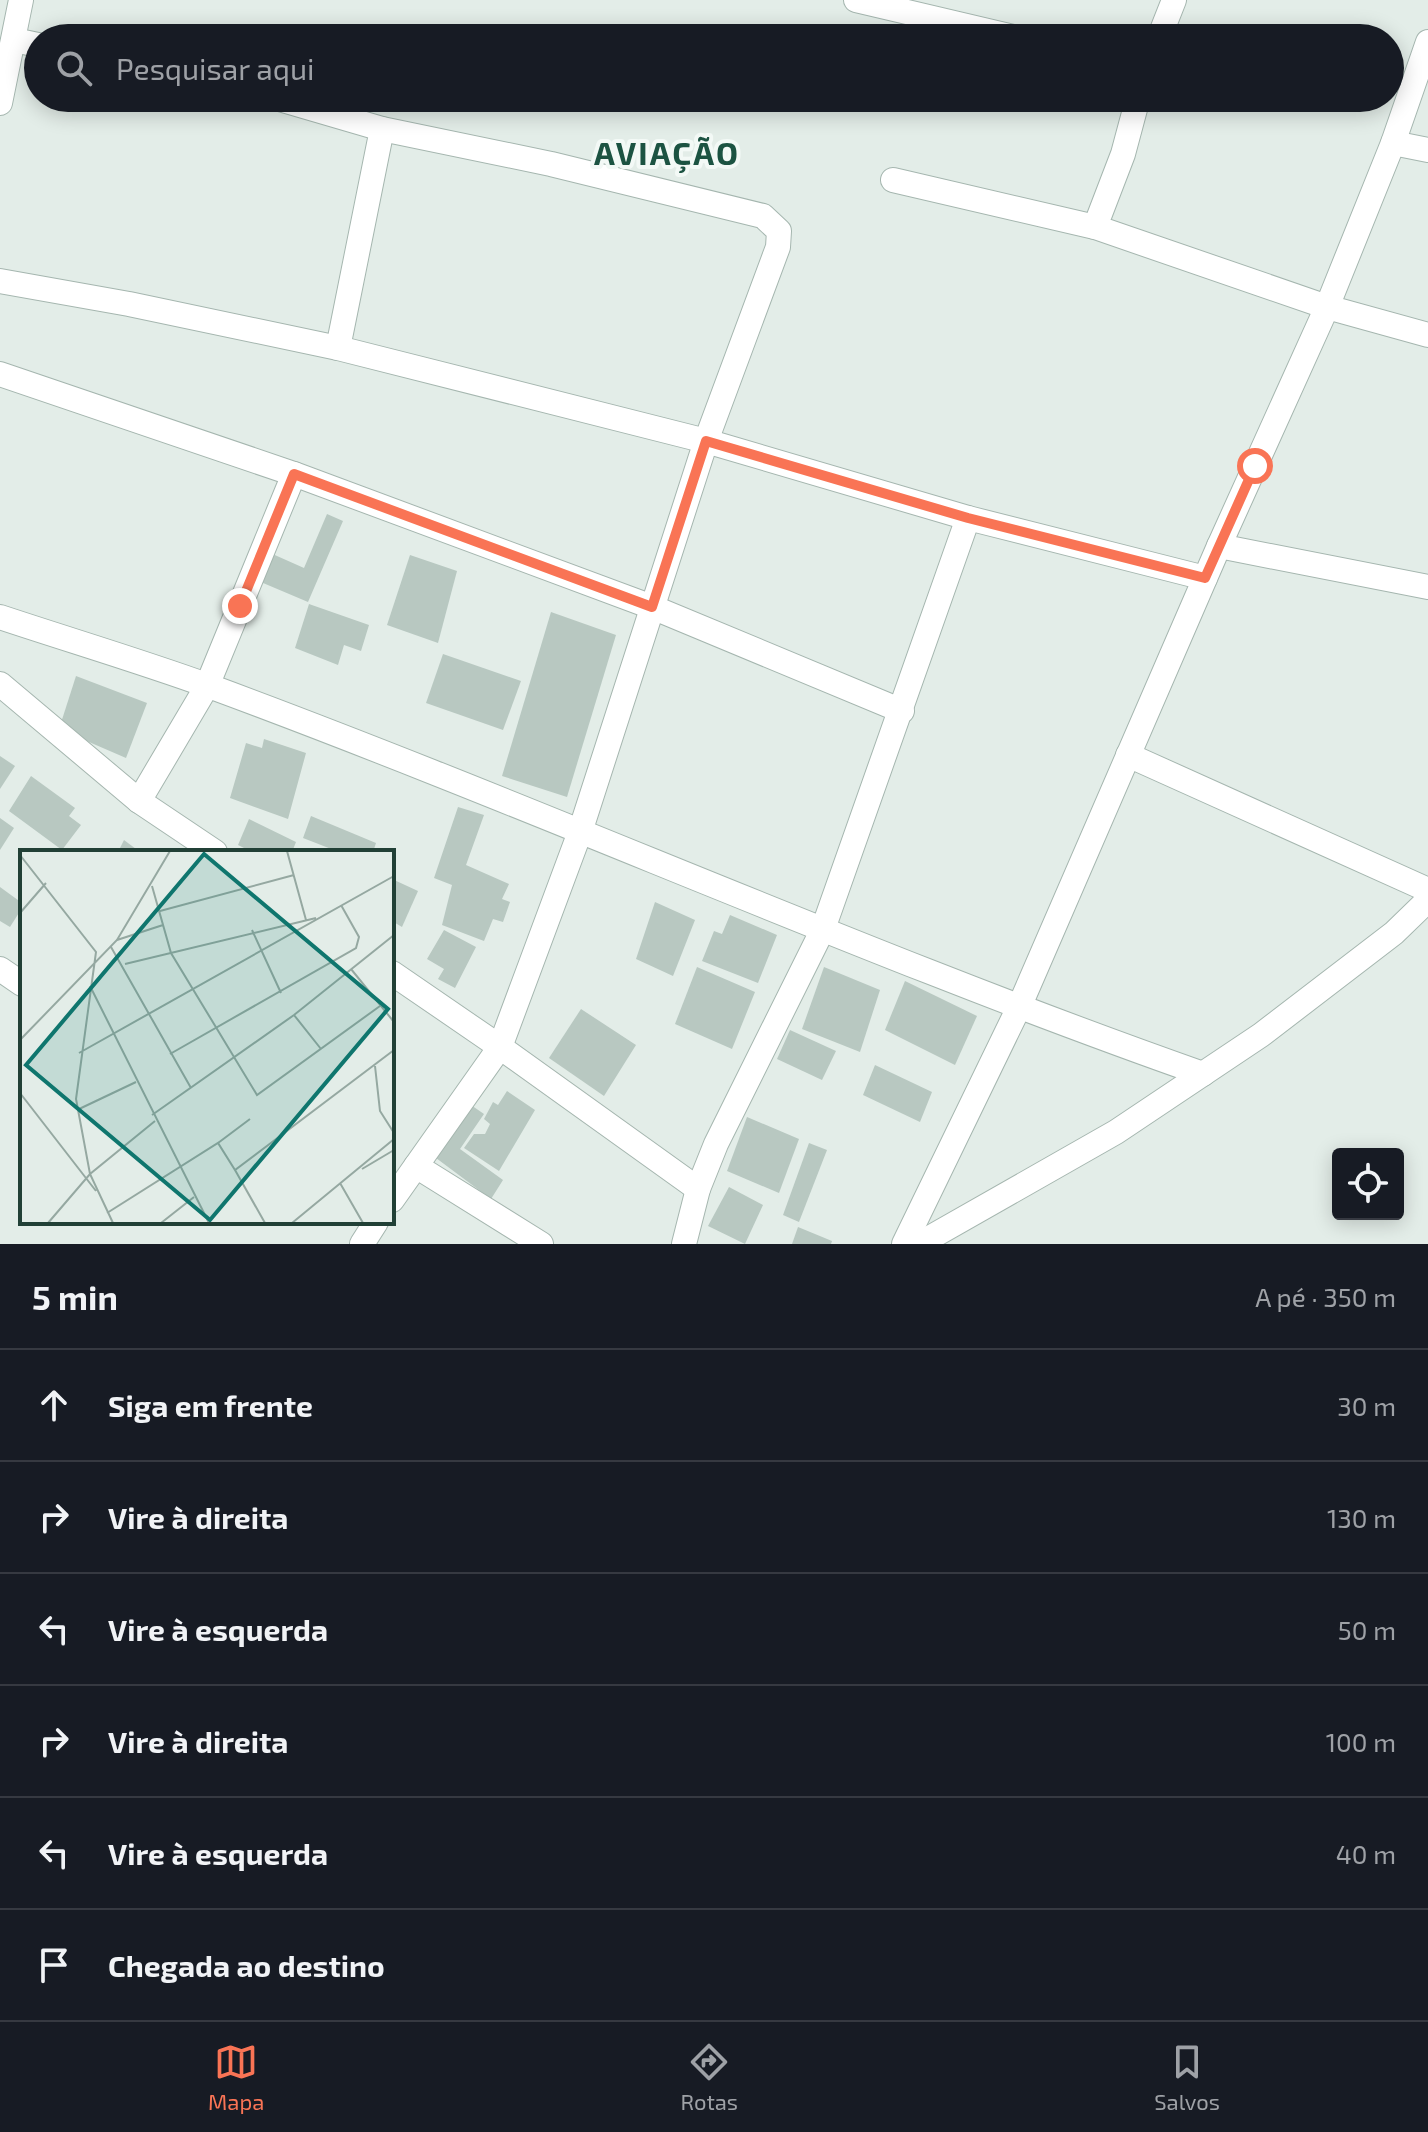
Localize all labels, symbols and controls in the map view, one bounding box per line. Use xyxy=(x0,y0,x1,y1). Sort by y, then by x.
search box xyxy=(24,24,1404,112)
icon: search xyxy=(52,46,96,90)
text: Pesquisar aqui xyxy=(116,50,314,86)
district label: AVIAÇÃO xyxy=(594,133,740,174)
route start xyxy=(1237,448,1273,484)
route end xyxy=(222,588,258,624)
inset map xyxy=(20,850,394,1224)
map controls xyxy=(1332,1148,1404,1220)
button: locate xyxy=(1332,1148,1404,1220)
text: 5 min xyxy=(32,1276,118,1317)
text: A pé · 350 m xyxy=(1255,1281,1396,1312)
icon: ahead xyxy=(32,1383,76,1427)
text: Siga em frente xyxy=(108,1387,313,1423)
text: 30 m xyxy=(1337,1390,1396,1421)
icon: right xyxy=(32,1495,76,1539)
text: Vire à direita xyxy=(108,1499,288,1535)
text: 130 m xyxy=(1327,1502,1396,1533)
icon: left xyxy=(32,1607,76,1651)
text: Vire à esquerda xyxy=(108,1611,328,1647)
text: 50 m xyxy=(1338,1614,1396,1645)
icon: right xyxy=(32,1719,76,1763)
text: Vire à direita xyxy=(108,1723,288,1759)
text: 100 m xyxy=(1326,1726,1396,1757)
icon: left xyxy=(32,1831,76,1875)
text: Vire à esquerda xyxy=(108,1835,328,1871)
text: 40 m xyxy=(1336,1838,1396,1869)
icon: arrive xyxy=(32,1943,76,1987)
text: Chegada ao destino xyxy=(108,1947,385,1983)
tab: Mapa xyxy=(208,2040,264,2114)
tab: Rotas xyxy=(680,2040,738,2114)
tab: Salvos xyxy=(1154,2040,1220,2114)

